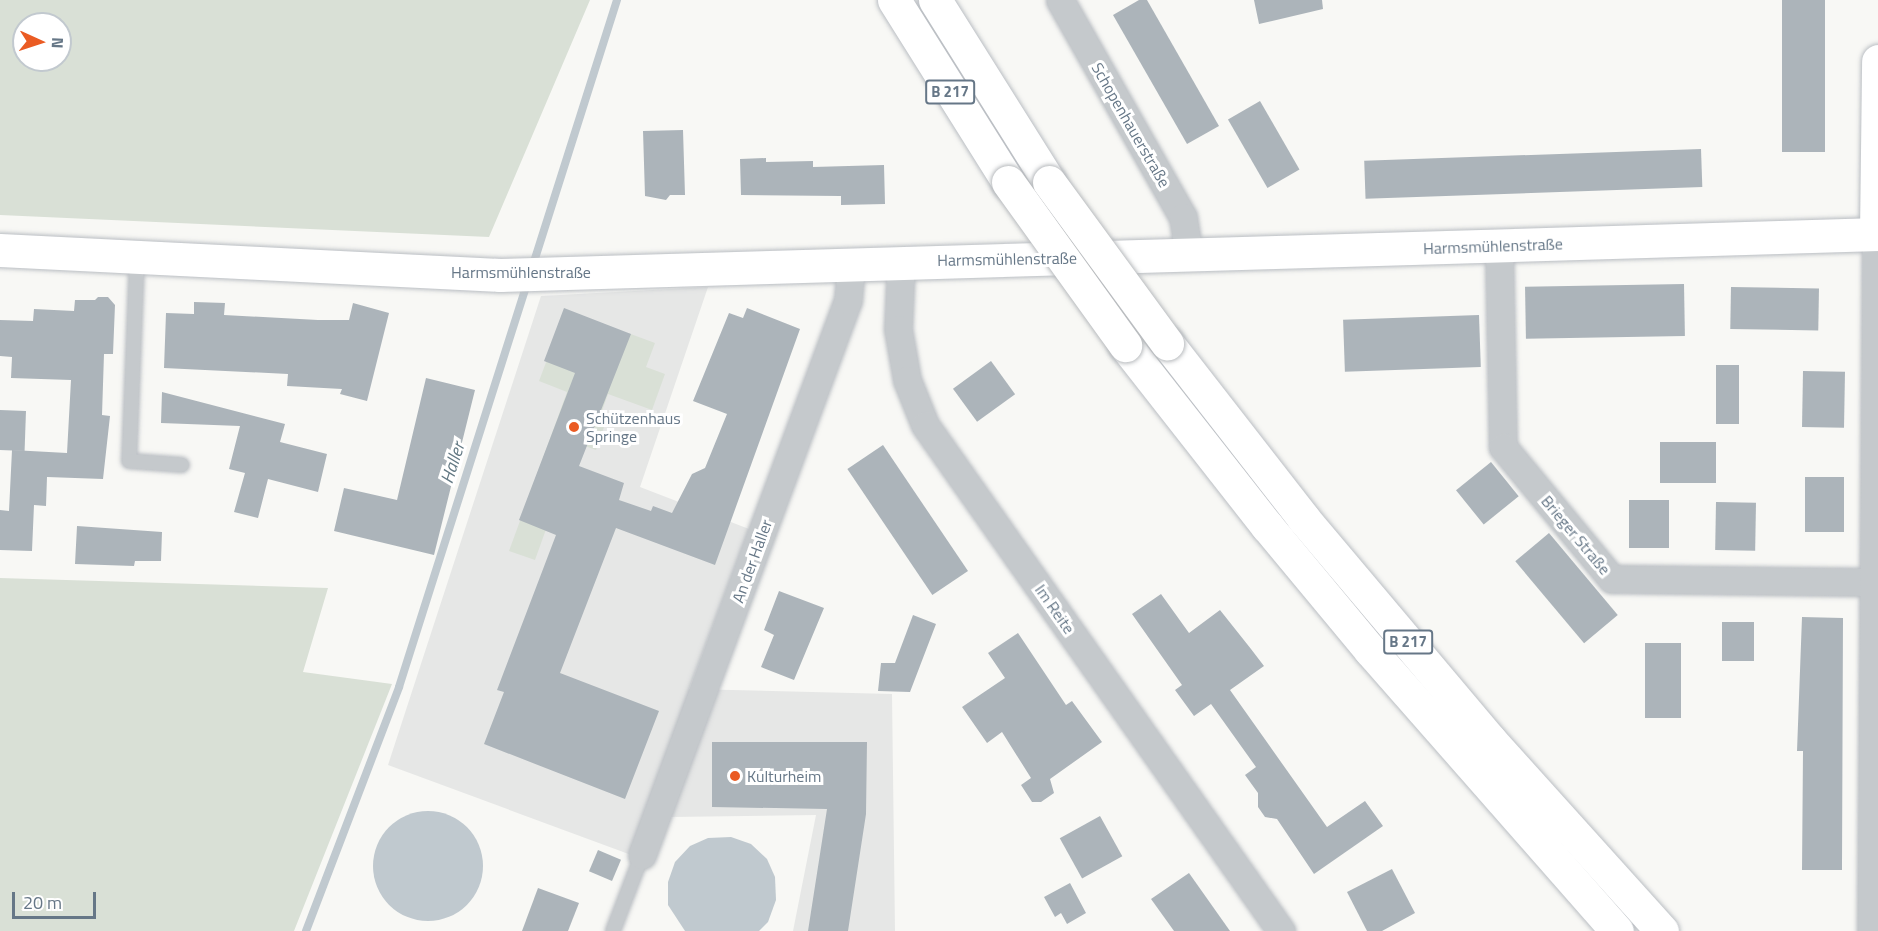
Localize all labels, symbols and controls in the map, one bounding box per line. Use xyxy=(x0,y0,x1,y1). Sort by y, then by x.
north arrow xyxy=(12,12,72,72)
text: N xyxy=(46,37,70,49)
street label: Schopenhauerstraße xyxy=(1088,59,1174,191)
road number: B 217 xyxy=(924,80,976,104)
street label: Harmsmühlenstraße xyxy=(1423,234,1563,258)
street label: Harmsmühlenstraße xyxy=(937,248,1077,270)
street label: Harmsmühlenstraße xyxy=(451,262,591,282)
place label: Schützenhaus Springe xyxy=(586,408,681,446)
marker: Schützenhaus Springe xyxy=(567,420,581,434)
water label: Haller xyxy=(436,440,470,486)
street label: Brieger Straße xyxy=(1537,492,1615,578)
street label: An der Haller xyxy=(728,517,776,605)
street label: Im Reite xyxy=(1031,581,1079,637)
road number: B 217 xyxy=(1382,630,1434,654)
place label: Kulturheim xyxy=(747,766,821,786)
marker: Kulturheim xyxy=(728,769,742,783)
scale bar xyxy=(15,880,99,918)
text: 20 m xyxy=(23,889,62,916)

